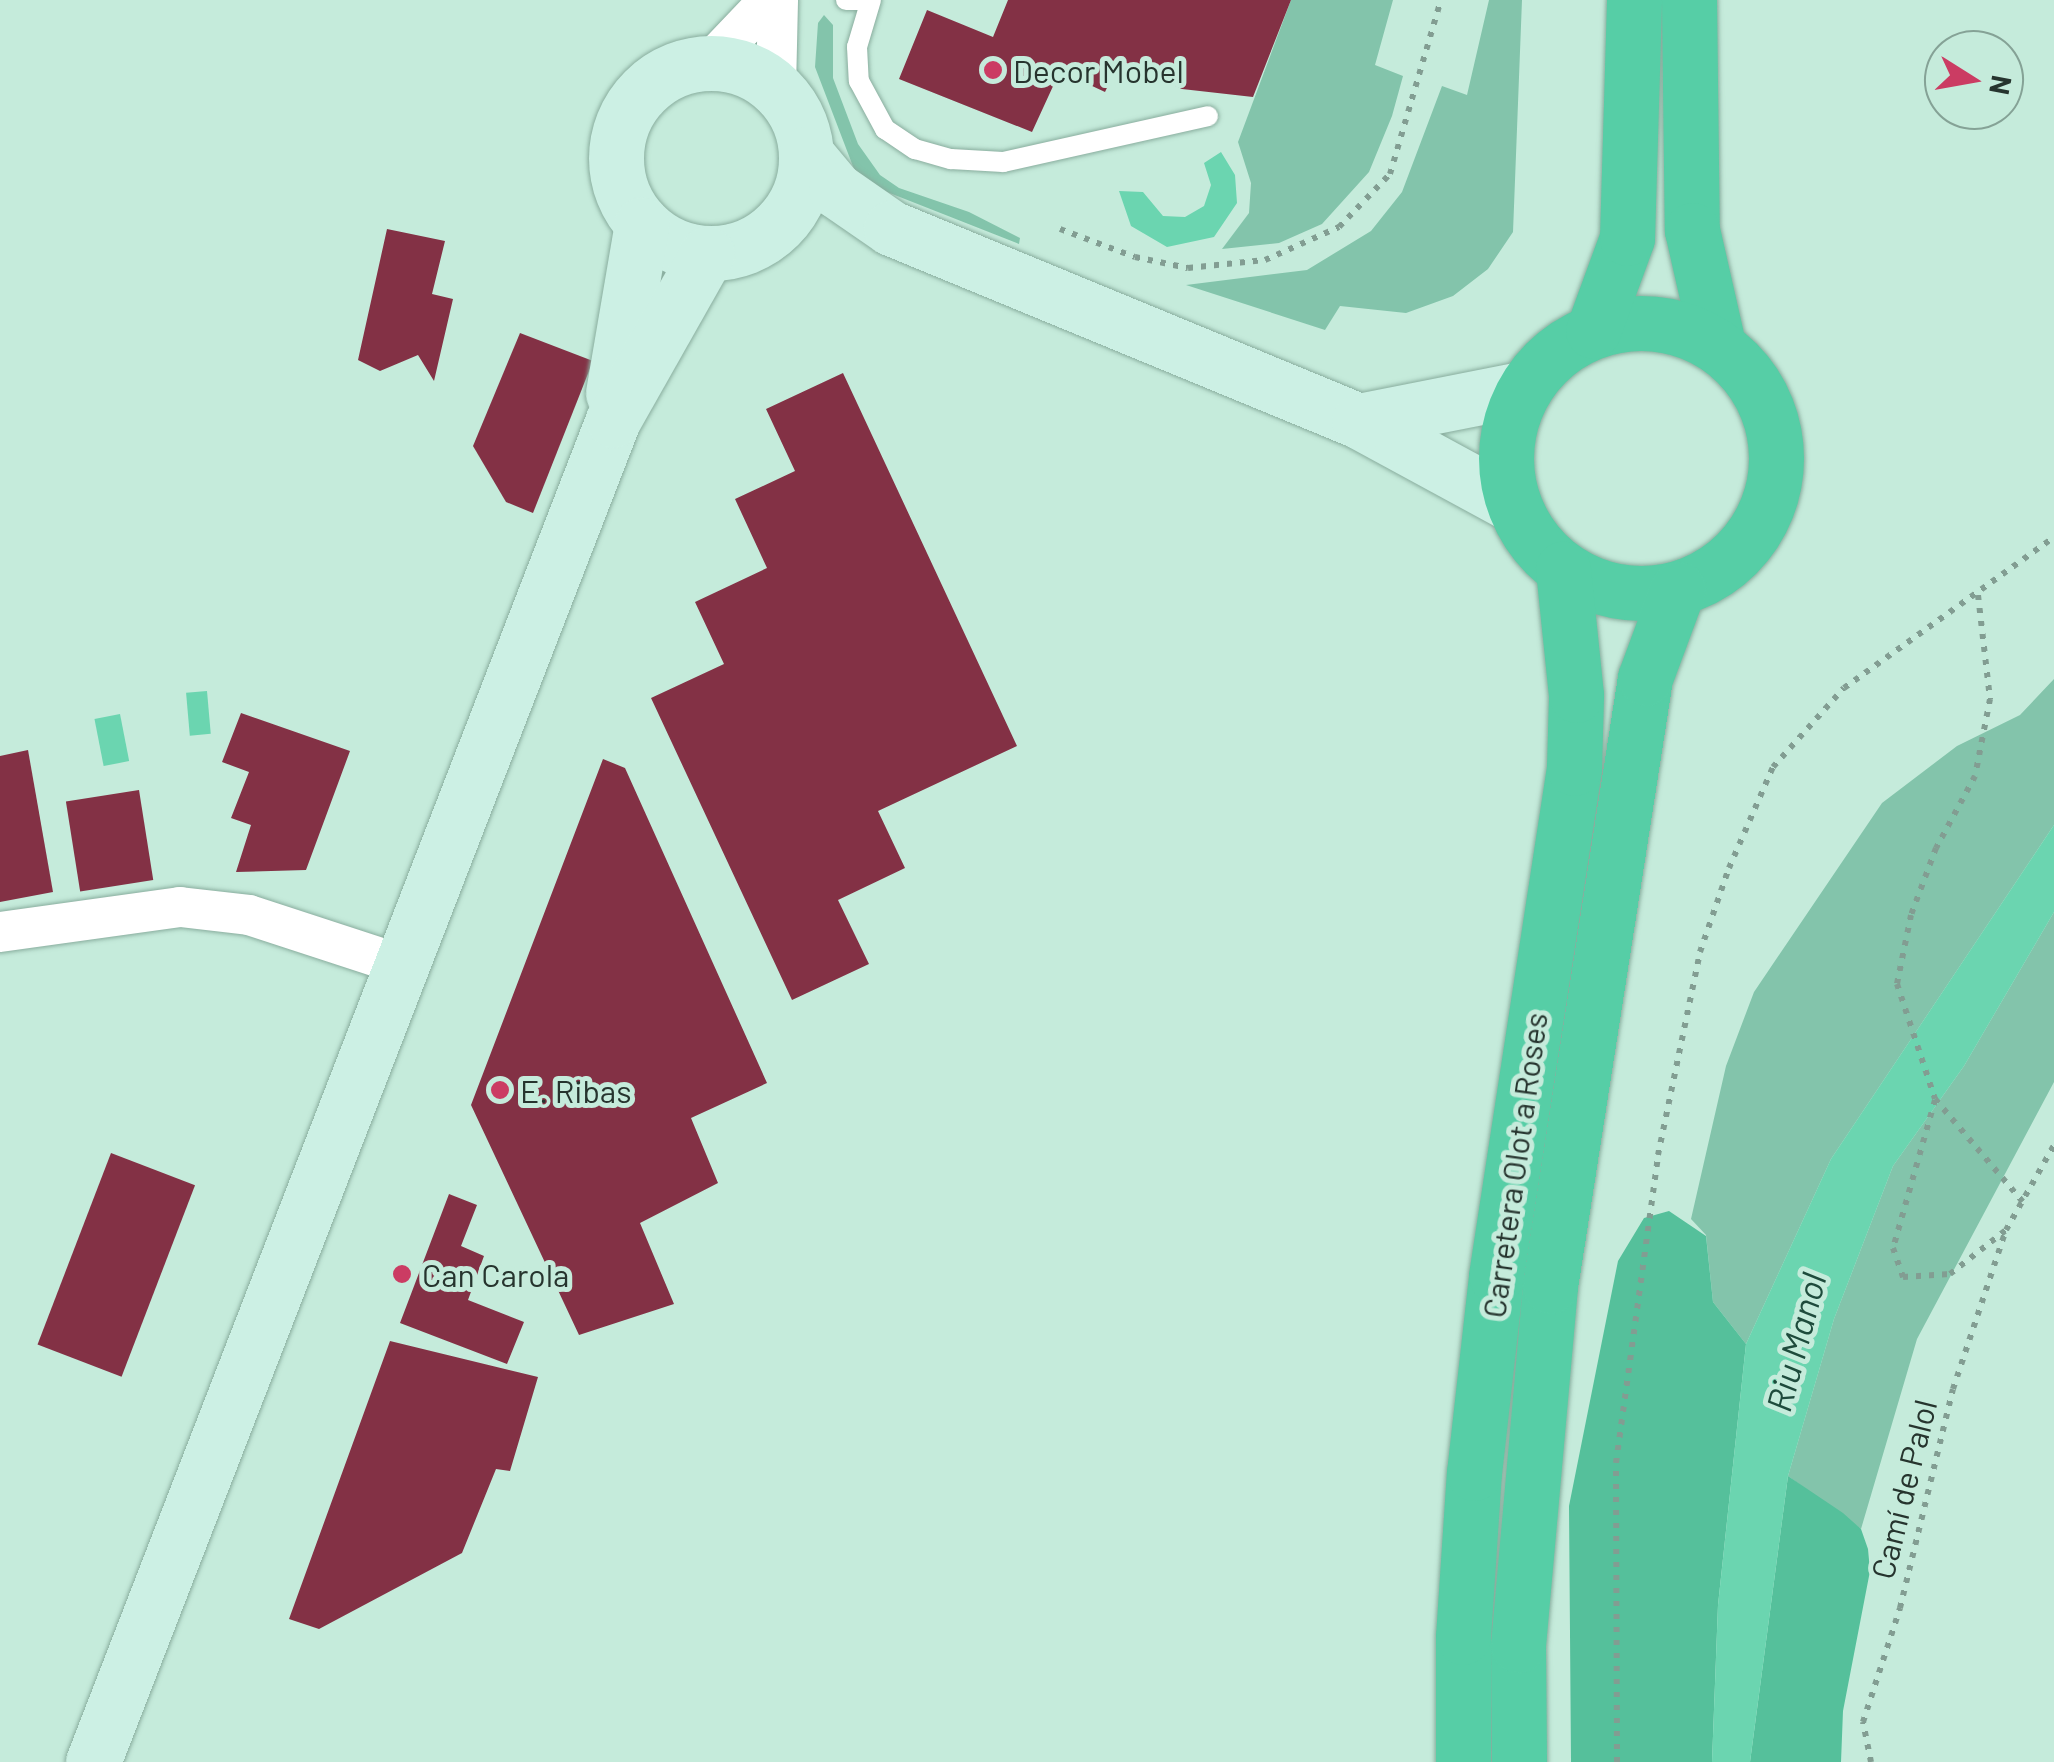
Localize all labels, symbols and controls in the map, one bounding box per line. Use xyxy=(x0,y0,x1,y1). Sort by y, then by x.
north arrow xyxy=(1924,30,2024,130)
place label: Decor Mobel xyxy=(1013,51,1184,89)
marker: Decor Mobel xyxy=(982,59,1004,81)
text: N xyxy=(1983,73,2020,98)
street label: Carretera Olot a Roses xyxy=(1474,1010,1554,1320)
place label: E. Ribas xyxy=(520,1071,632,1109)
marker: E. Ribas xyxy=(489,1079,511,1101)
place label: Can Carola xyxy=(422,1255,569,1293)
marker: Can Carola xyxy=(391,1263,413,1285)
water label: Riu Manol xyxy=(1756,1268,1834,1416)
street label: Camí de Palol xyxy=(1862,1395,1944,1583)

